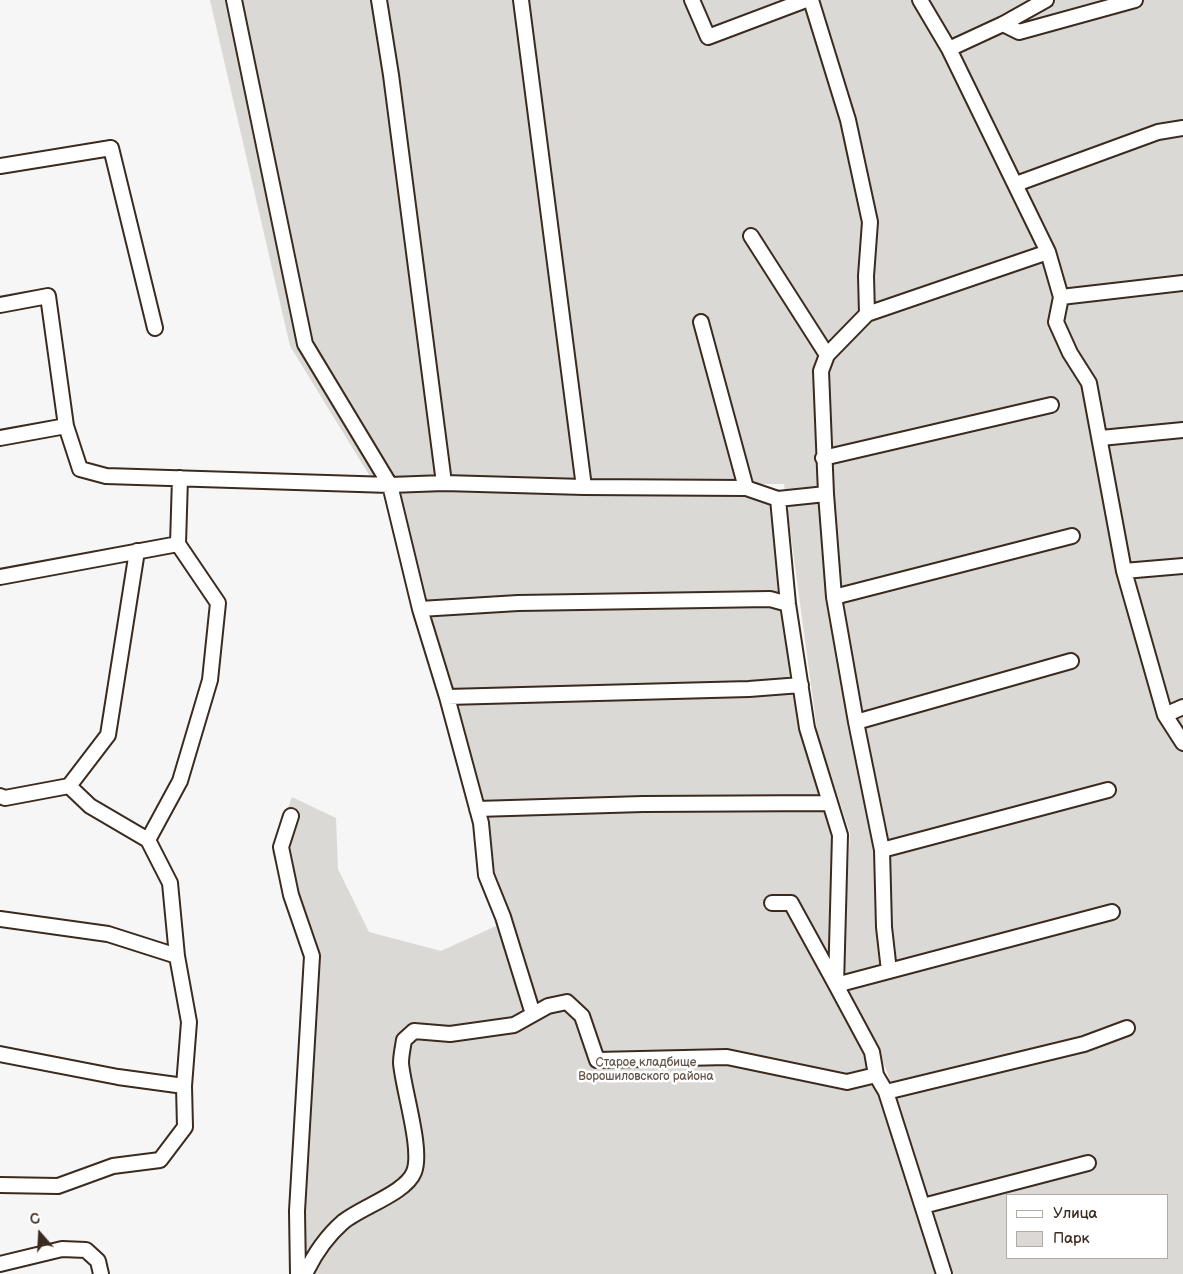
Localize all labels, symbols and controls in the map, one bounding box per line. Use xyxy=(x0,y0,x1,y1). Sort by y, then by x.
park label: Старое кладбище Ворошиловского района xyxy=(578,1056,714,1084)
legend xyxy=(1006,1194,1168,1259)
text: Улица xyxy=(1053,1204,1097,1223)
north arrow xyxy=(15,1209,65,1259)
text: С xyxy=(28,1210,42,1229)
text: Парк xyxy=(1053,1229,1090,1248)

